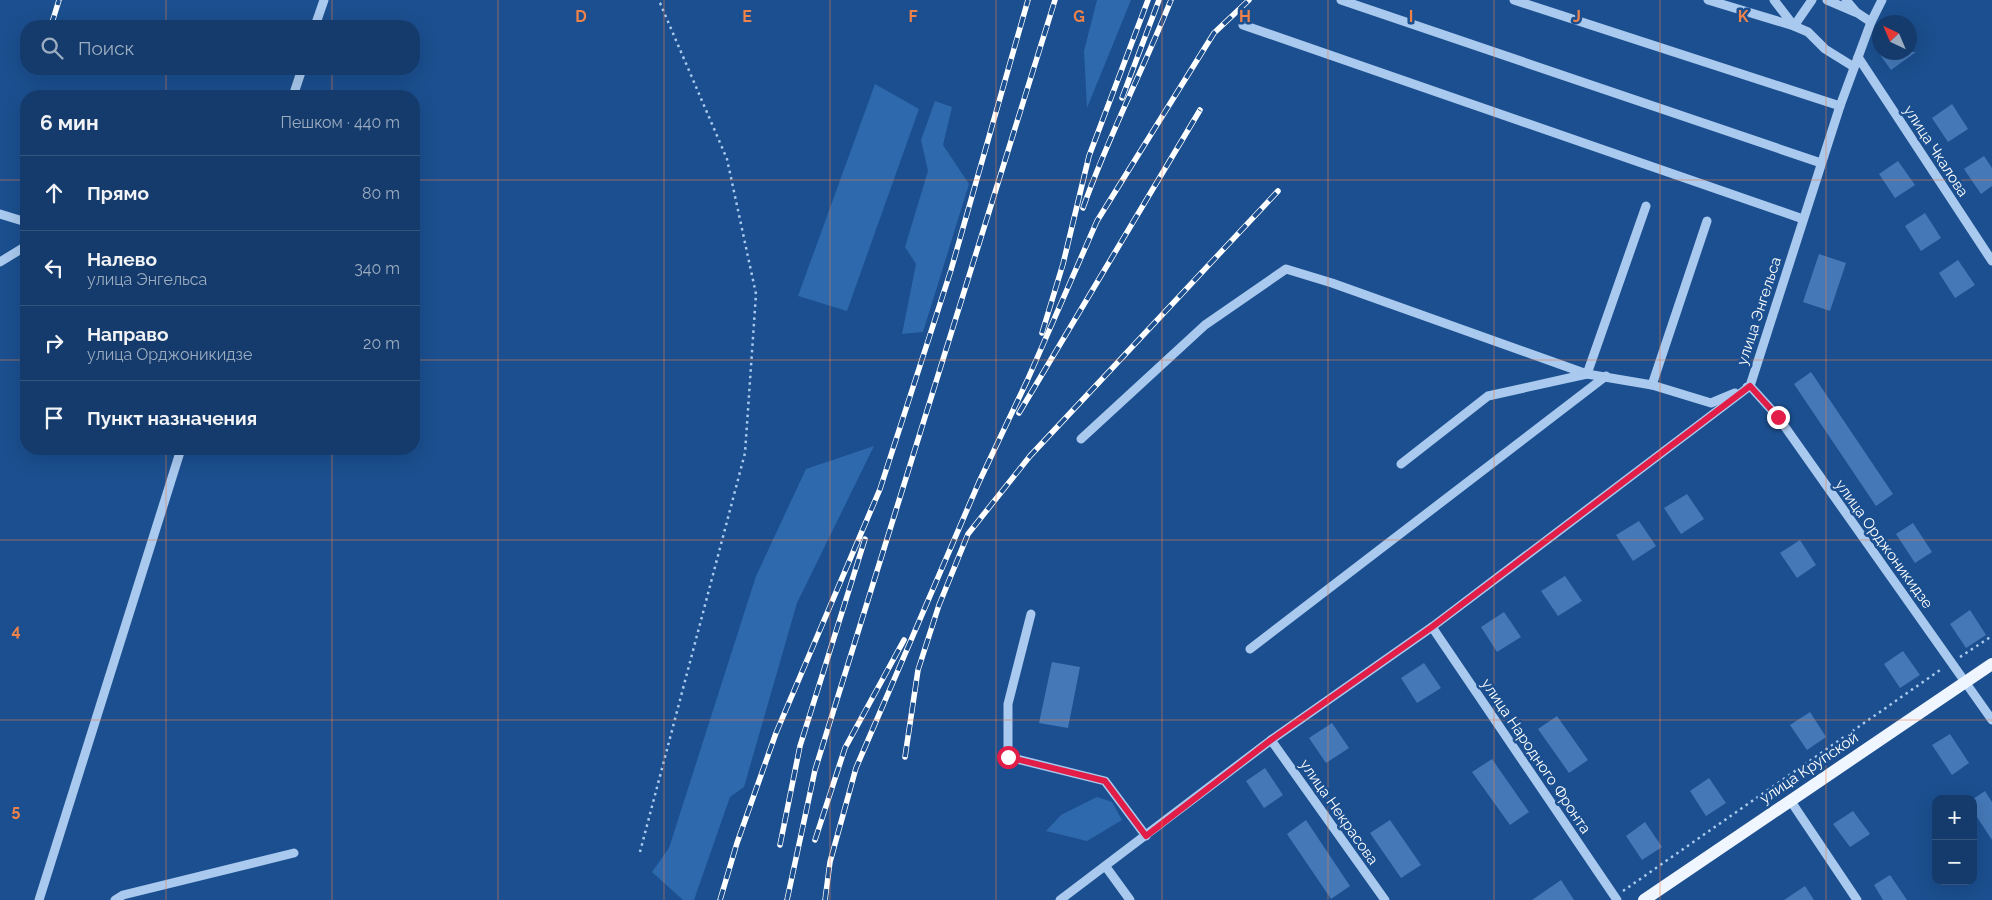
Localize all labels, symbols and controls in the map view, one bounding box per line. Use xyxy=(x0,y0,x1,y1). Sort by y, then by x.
text: D xyxy=(575,7,587,26)
text: E xyxy=(742,7,752,26)
text: F xyxy=(908,7,918,26)
text: G xyxy=(1073,7,1085,26)
text: H xyxy=(1239,7,1251,26)
text: I xyxy=(1409,7,1413,26)
text: J xyxy=(1573,7,1581,26)
text: K xyxy=(1738,7,1749,26)
north arrow xyxy=(1872,15,1917,60)
search box xyxy=(20,20,420,75)
icon: search xyxy=(38,34,66,62)
text: Поиск xyxy=(78,37,134,59)
street label: улица Чкалова xyxy=(1900,102,1972,200)
text: 6 мин xyxy=(40,110,99,135)
text: Пешком · 440 m xyxy=(281,113,400,132)
icon: ahead xyxy=(40,179,68,207)
text: Прямо xyxy=(87,182,149,204)
text: 80 m xyxy=(362,184,400,203)
text: Налево xyxy=(87,248,157,270)
icon: left xyxy=(40,254,68,282)
street label: улица Энгельса xyxy=(1733,255,1785,367)
text: 340 m xyxy=(354,259,400,278)
text: улица Энгельса xyxy=(87,270,207,289)
text: Направо xyxy=(87,323,168,345)
icon: right xyxy=(40,329,68,357)
text: 20 m xyxy=(363,334,400,353)
text: улица Орджоникидзе xyxy=(87,345,252,364)
icon: arrive xyxy=(40,404,68,432)
route end xyxy=(1767,406,1790,429)
text: Пункт назначения xyxy=(87,407,257,429)
street label: улица Орджоникидзе xyxy=(1831,476,1937,612)
text: 4 xyxy=(11,621,21,640)
street label: улица Народного Фронта xyxy=(1477,675,1595,837)
street label: улица Крупской xyxy=(1756,728,1862,808)
route start xyxy=(997,746,1020,769)
street label: улица Некрасова xyxy=(1296,756,1382,868)
map controls xyxy=(1932,795,1977,885)
button: + xyxy=(1932,795,1977,840)
text: 5 xyxy=(12,801,21,820)
button: − xyxy=(1932,840,1977,885)

